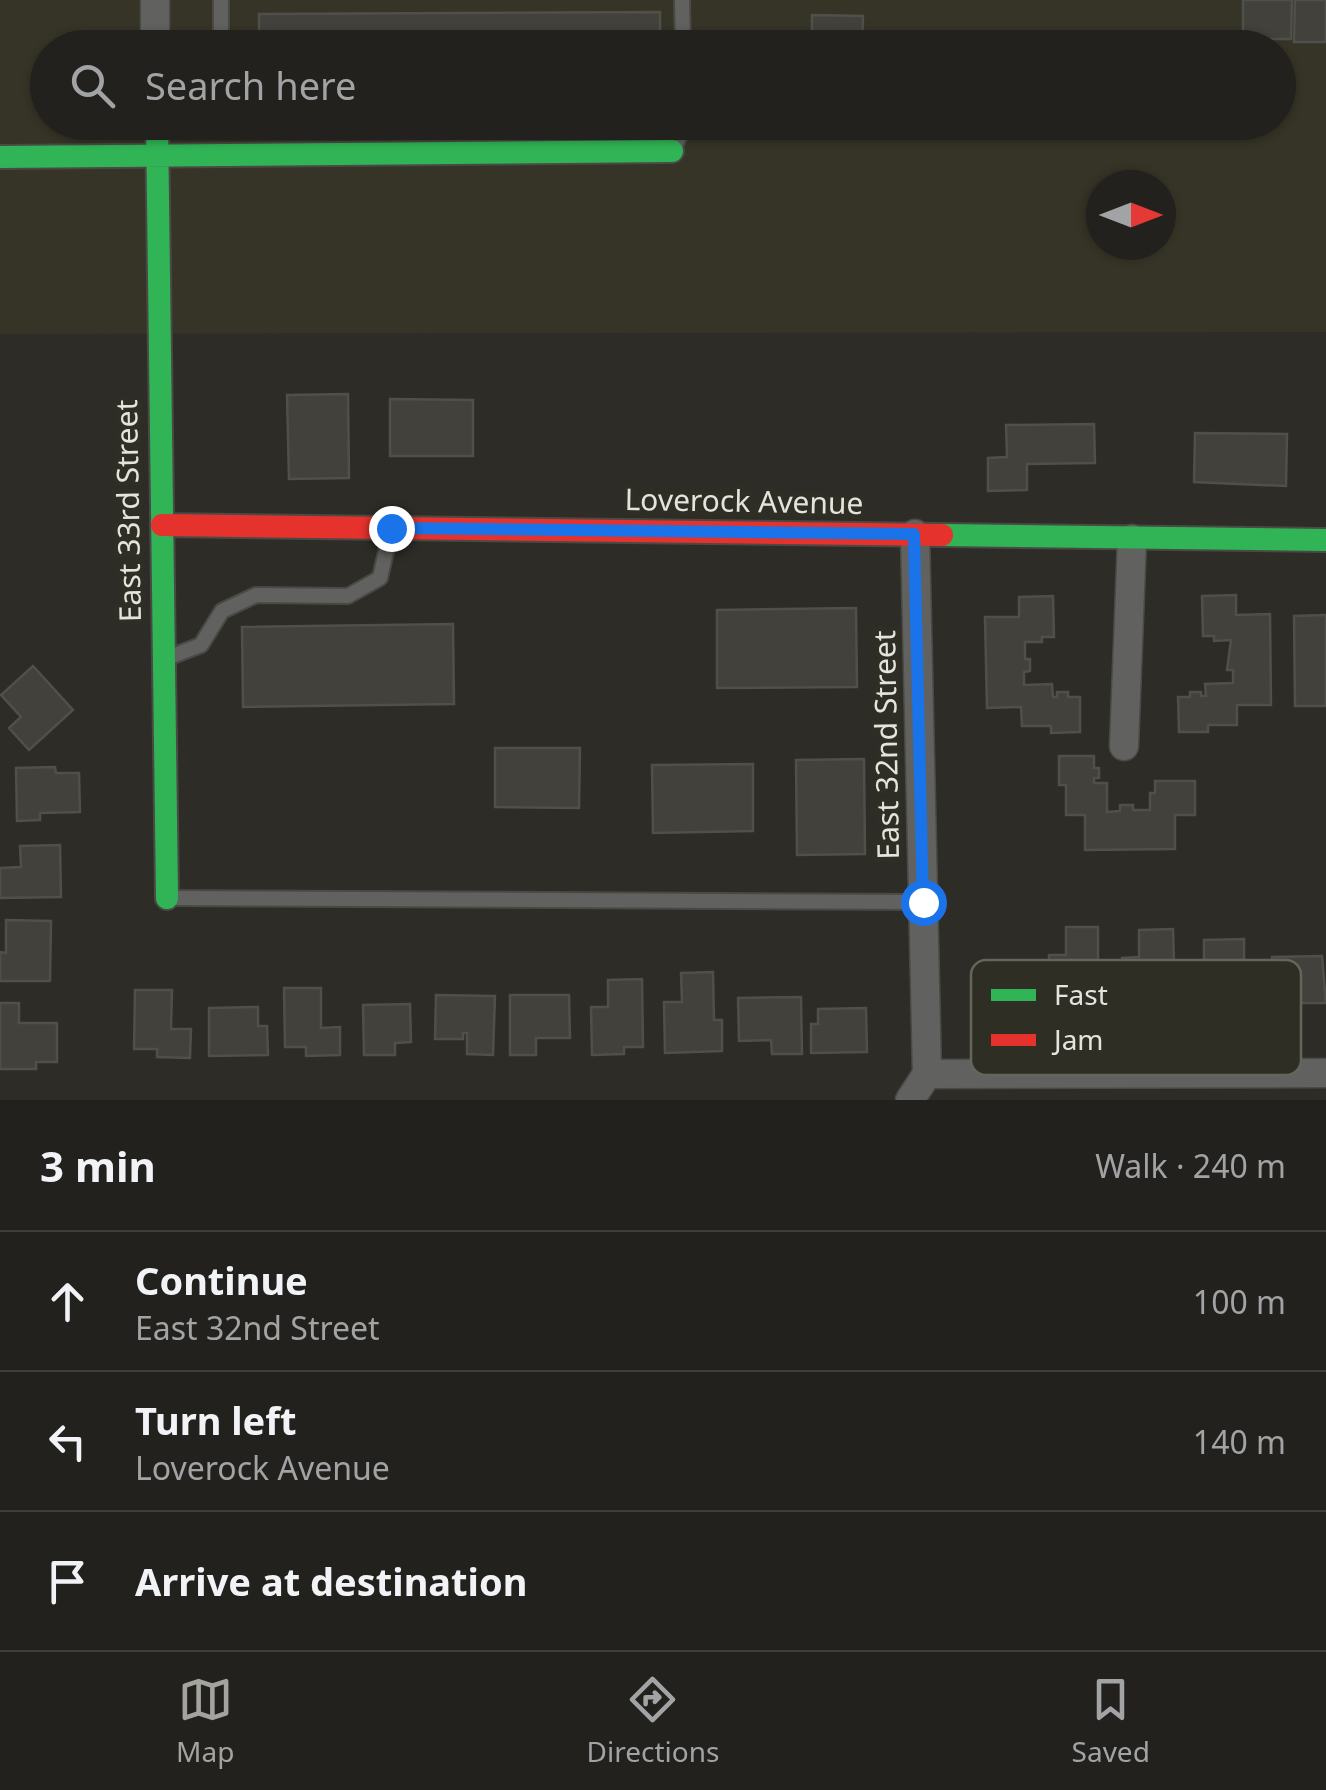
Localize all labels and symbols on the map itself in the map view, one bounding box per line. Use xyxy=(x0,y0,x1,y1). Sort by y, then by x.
north arrow xyxy=(1086,170,1176,260)
street label: East 33rd Street xyxy=(105,399,150,623)
street label: Loverock Avenue xyxy=(624,478,864,523)
route end xyxy=(369,506,415,552)
street label: East 32nd Street xyxy=(863,630,908,860)
route start xyxy=(901,880,947,926)
legend xyxy=(971,960,1301,1075)
text: Fast xyxy=(1054,975,1108,1013)
text: Jam xyxy=(1051,1020,1104,1058)

